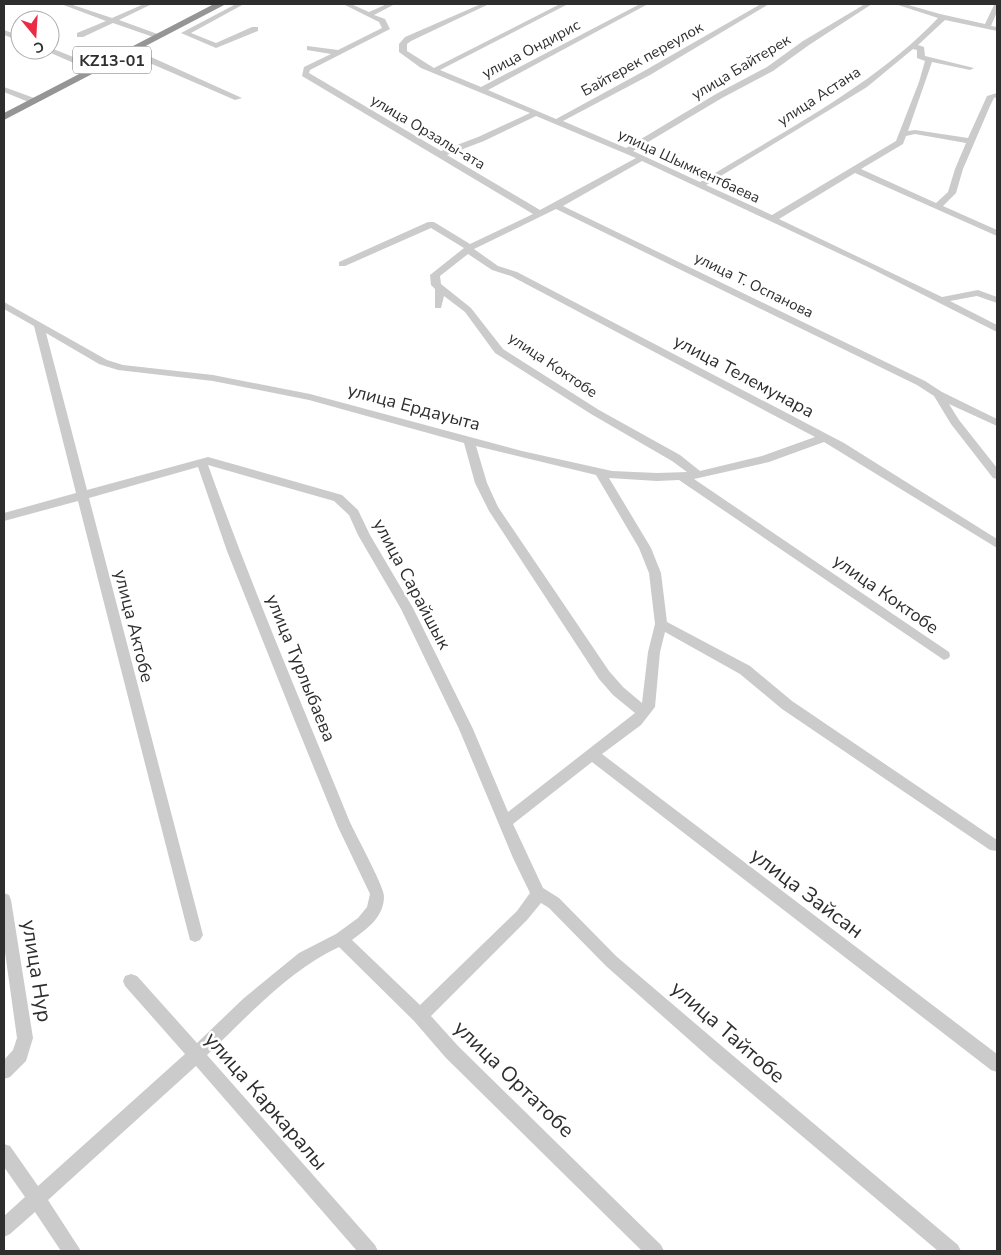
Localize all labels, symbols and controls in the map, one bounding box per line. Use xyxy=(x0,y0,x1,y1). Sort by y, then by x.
north arrow xyxy=(10,10,60,60)
street label: улица Ондирис xyxy=(478,15,584,83)
street label: Байтерек переулок xyxy=(577,17,707,101)
street label: улица Байтерек xyxy=(688,30,794,104)
text: С xyxy=(31,36,46,58)
road number: KZ13-01 xyxy=(73,46,151,74)
street label: улица Астана xyxy=(774,62,864,130)
street label: улица Орзалы-ата xyxy=(367,90,489,174)
street label: улица Шымкентбаева xyxy=(615,124,763,208)
street label: улица Т. Оспанова xyxy=(691,247,817,323)
street label: улица Коктобе xyxy=(505,328,601,402)
street label: улица Телемунара xyxy=(669,329,819,423)
street label: улица Ердауыта xyxy=(345,378,483,436)
street label: улица Сарайшык xyxy=(368,515,457,654)
street label: улица Коктобе xyxy=(828,549,944,639)
street label: улица Актобе xyxy=(108,567,160,685)
street label: улица Турлыбаева xyxy=(260,591,342,745)
street label: улица Зайсан xyxy=(745,841,869,945)
street label: улица Нур xyxy=(15,918,59,1024)
street label: улица Тайтобе xyxy=(665,975,791,1089)
street label: улица Ортатобе xyxy=(448,1014,580,1144)
street label: улица Каркаралы xyxy=(198,1026,334,1176)

